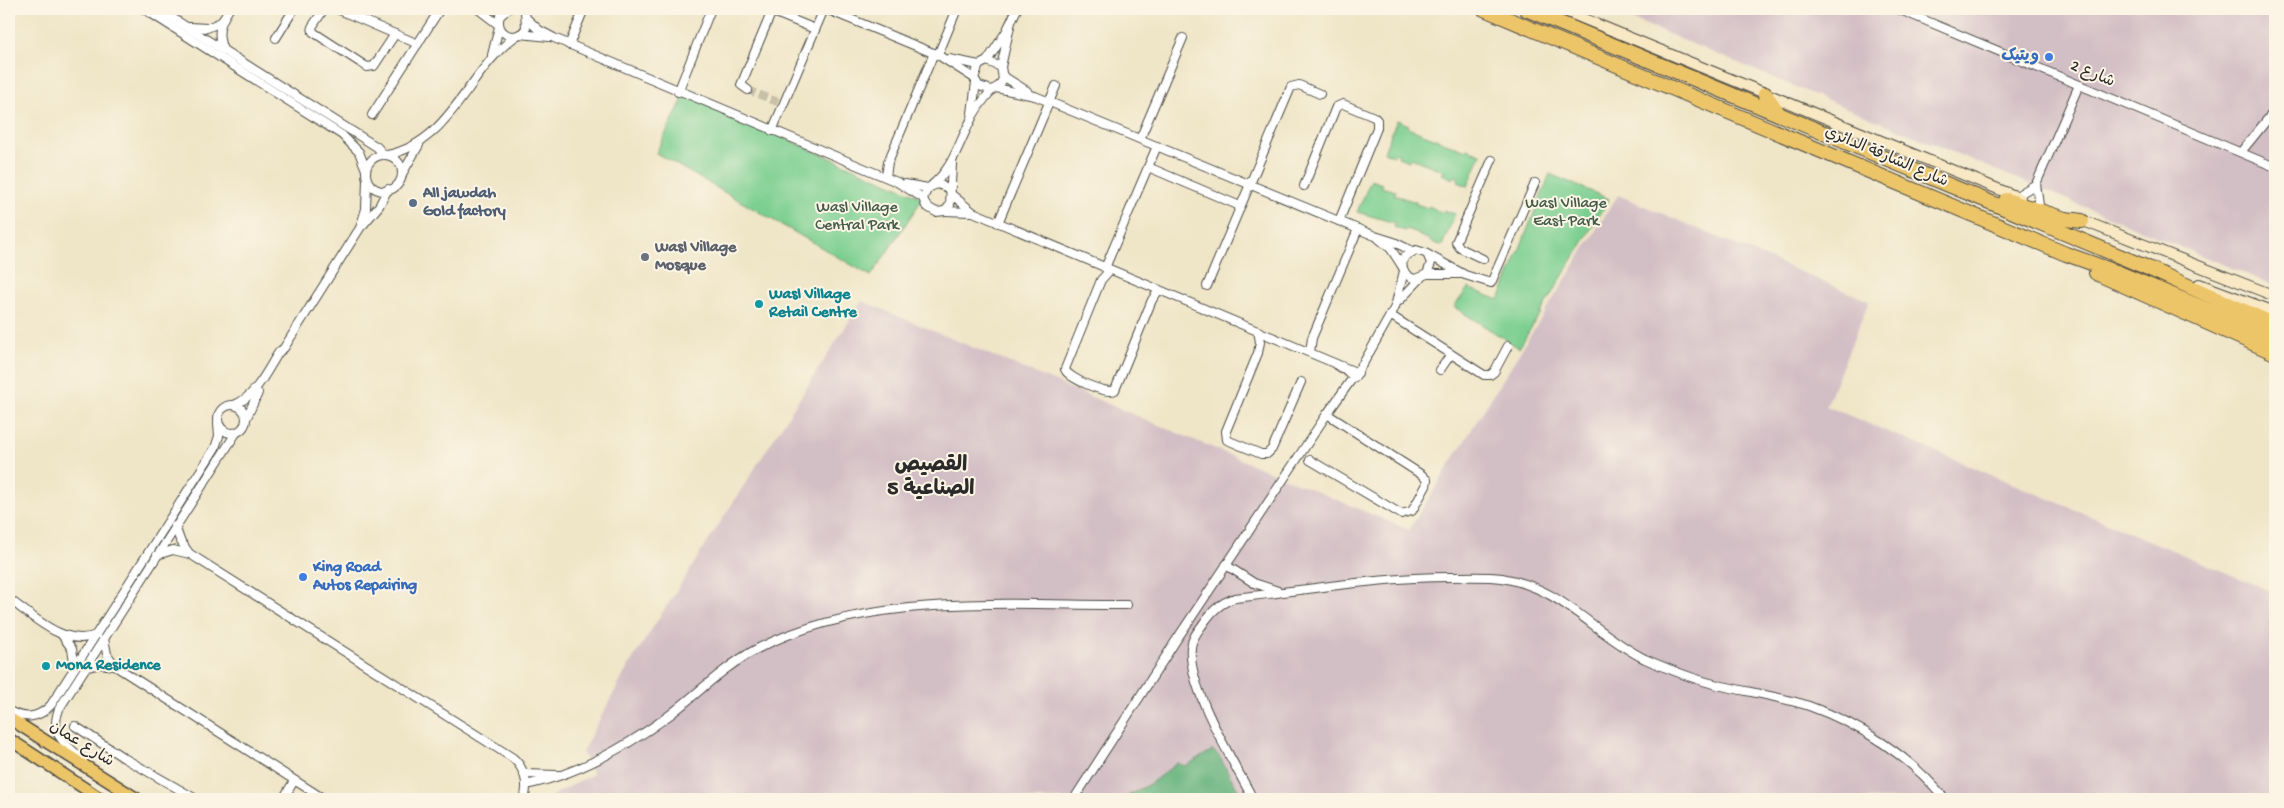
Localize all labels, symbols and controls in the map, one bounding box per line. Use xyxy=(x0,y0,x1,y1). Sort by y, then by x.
place label: ویتیک xyxy=(2001,47,2039,67)
marker: ویتیک xyxy=(2043,51,2055,63)
street label: شارع 2 xyxy=(2067,57,2117,93)
street label: شارع الشارقة الدائري xyxy=(1821,122,1951,193)
place label: All jawdah Gold factory xyxy=(422,185,506,222)
park label: Wasl Village East Park xyxy=(1525,195,1607,232)
marker: All jawdah Gold factory xyxy=(407,197,419,209)
park label: Wasl Village Central Park xyxy=(815,199,901,236)
place label: Wasl Village Mosque xyxy=(654,239,737,276)
marker: Wasl Village Mosque xyxy=(639,251,651,263)
place label: Wasl Village Retail Centre xyxy=(768,286,858,323)
marker: Wasl Village Retail Centre xyxy=(753,298,765,310)
district label: القصيص الصناعية 5 xyxy=(887,454,975,503)
place label: King Road Autos Repairing xyxy=(312,559,417,596)
marker: King Road Autos Repairing xyxy=(297,571,309,583)
place label: Mona Residence xyxy=(56,657,161,676)
marker: Mona Residence xyxy=(40,660,52,672)
street label: شارع عمان xyxy=(45,718,117,772)

